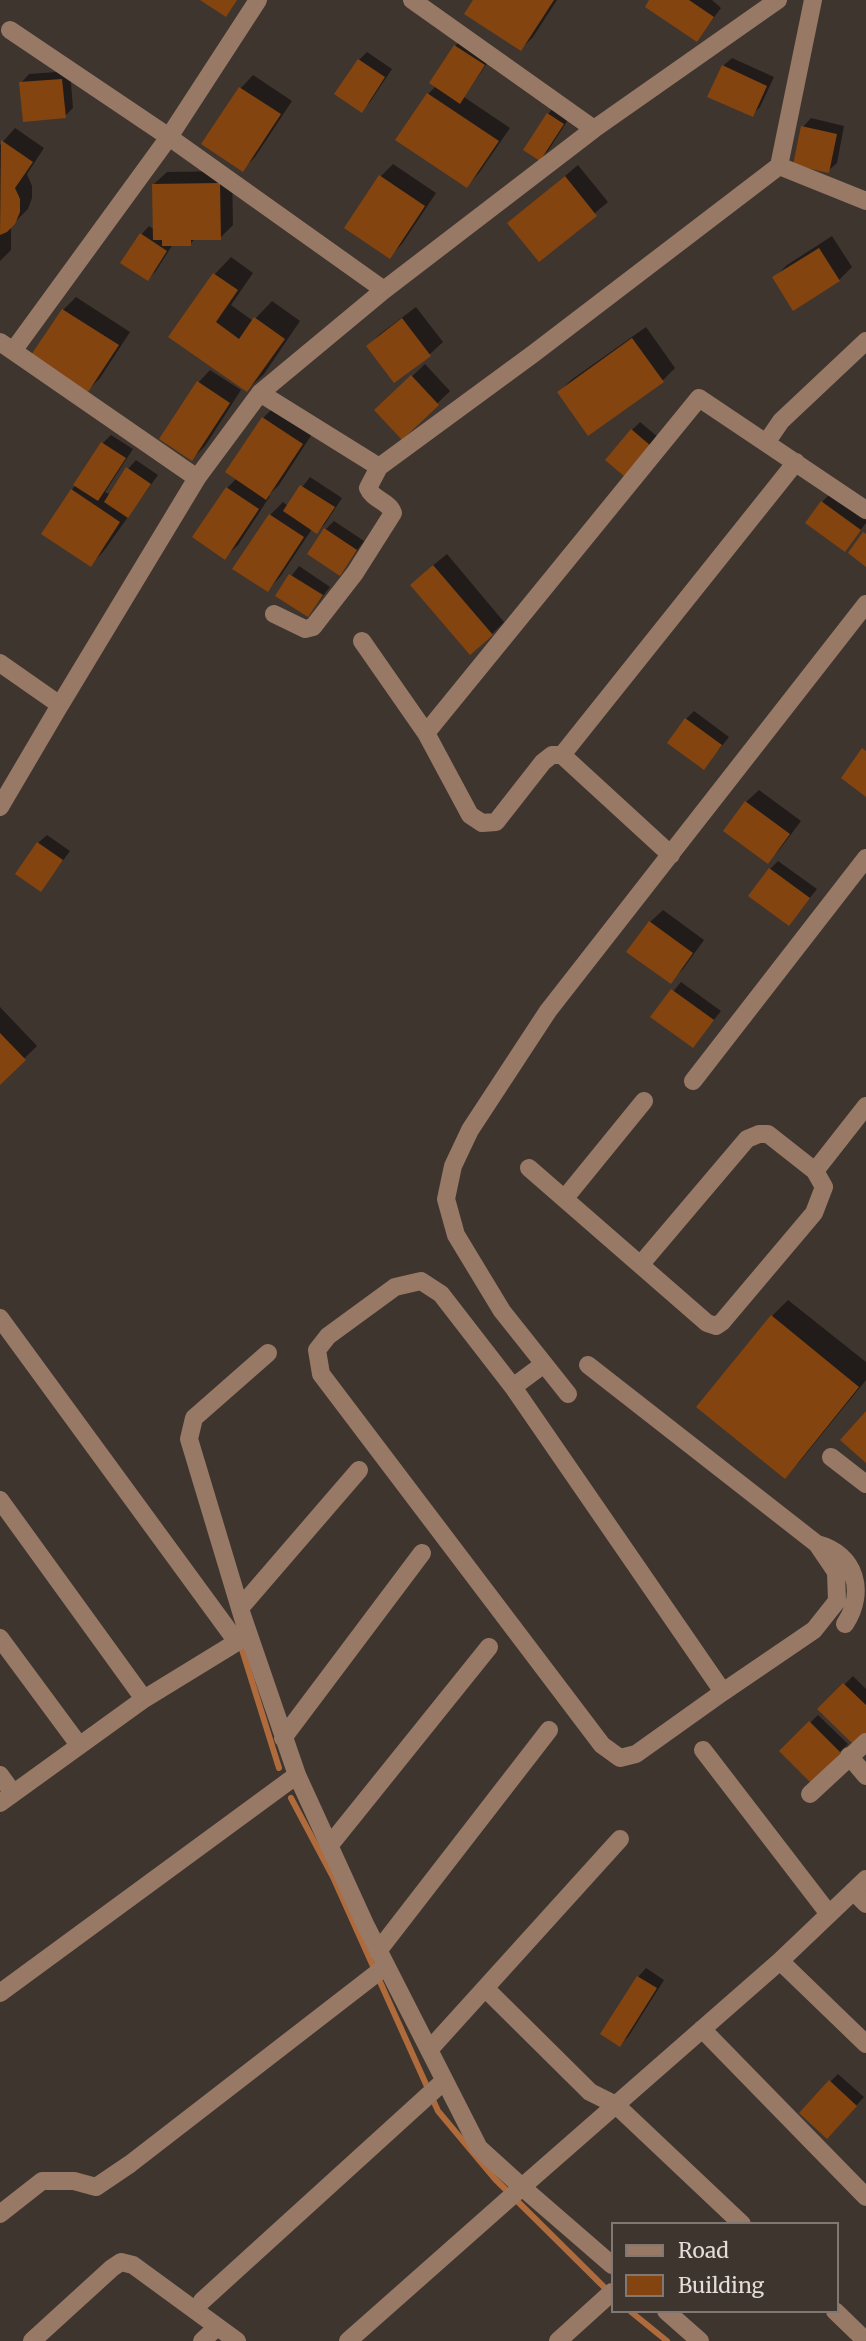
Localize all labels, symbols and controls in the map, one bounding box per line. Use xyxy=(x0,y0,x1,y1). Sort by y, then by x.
legend xyxy=(610,2222,838,2313)
text: Road xyxy=(678,2237,729,2264)
text: Building xyxy=(678,2272,764,2299)

